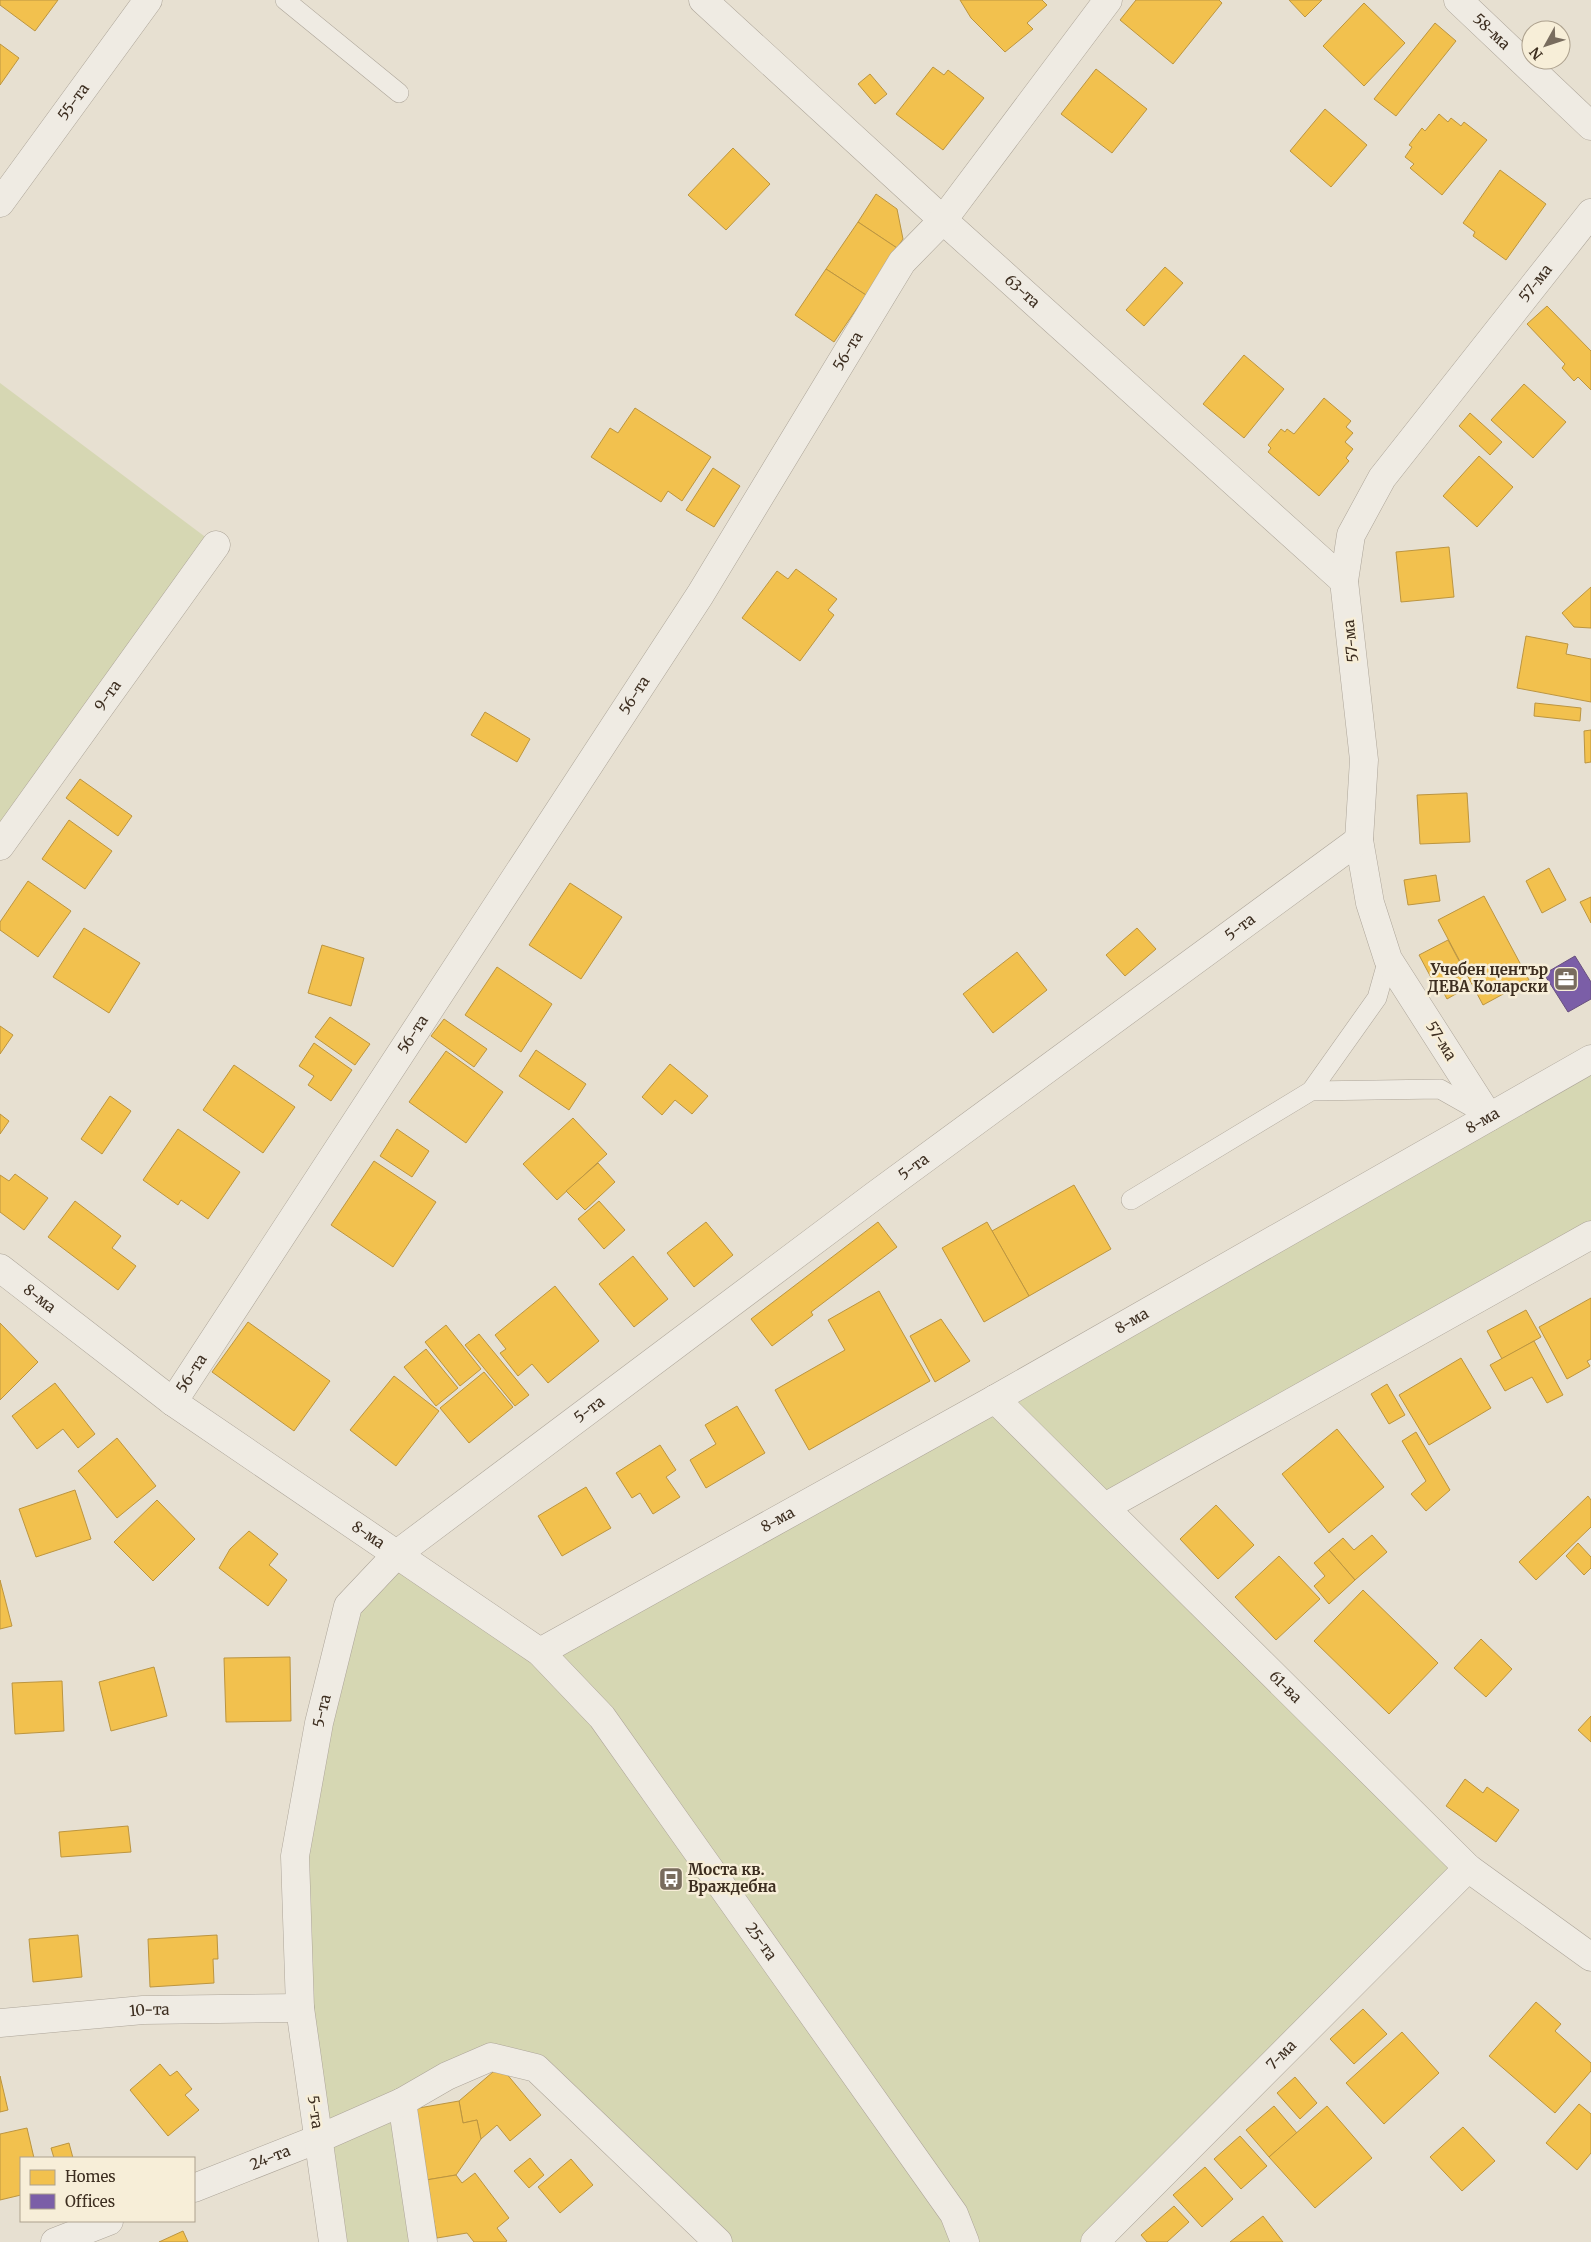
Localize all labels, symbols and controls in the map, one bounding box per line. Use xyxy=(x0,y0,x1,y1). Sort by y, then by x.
street label: 58-ма xyxy=(1469,9,1514,53)
north arrow xyxy=(1521,20,1571,70)
text: N xyxy=(1526,43,1546,63)
street label: 55-та xyxy=(53,79,93,124)
street label: 57-ма xyxy=(1514,260,1556,306)
street label: 63-та xyxy=(1001,270,1044,312)
street label: 56-та xyxy=(828,328,867,374)
street label: 57-ма xyxy=(1339,619,1362,663)
street label: 56-та xyxy=(615,672,654,718)
street label: 9-та xyxy=(90,676,125,715)
street label: 5-та xyxy=(1221,909,1259,944)
place label: Учебен център ДЕВА Коларски xyxy=(1427,960,1548,996)
office icon: Учебен център ДЕВА Коларски xyxy=(1553,966,1579,992)
street label: 56-та xyxy=(393,1011,432,1057)
street label: 57-ма xyxy=(1422,1018,1461,1064)
street label: 8-ма xyxy=(1462,1103,1503,1137)
street label: 5-та xyxy=(894,1149,932,1184)
street label: 8-ма xyxy=(20,1280,60,1317)
street label: 8-ма xyxy=(1111,1303,1152,1338)
street label: 56-та xyxy=(172,1350,211,1396)
street label: 5-та xyxy=(570,1392,608,1427)
street label: 8-ма xyxy=(757,1502,798,1536)
street label: 8-ма xyxy=(348,1517,389,1552)
street label: 61-ва xyxy=(1266,1666,1306,1707)
street label: 5-та xyxy=(308,1692,335,1729)
place label: Моста кв. Враждебна xyxy=(688,1860,777,1896)
bus stop icon: Моста кв. Враждебна xyxy=(658,1866,684,1892)
street label: 25-та xyxy=(742,1919,781,1964)
street label: 10-та xyxy=(128,2000,170,2020)
street label: 7-ма xyxy=(1262,2036,1300,2074)
street label: 5-та xyxy=(304,2094,327,2130)
street label: 24-та xyxy=(247,2141,293,2174)
legend xyxy=(20,2157,195,2222)
text: Homes xyxy=(65,2167,116,2186)
text: Offices xyxy=(65,2192,115,2211)

